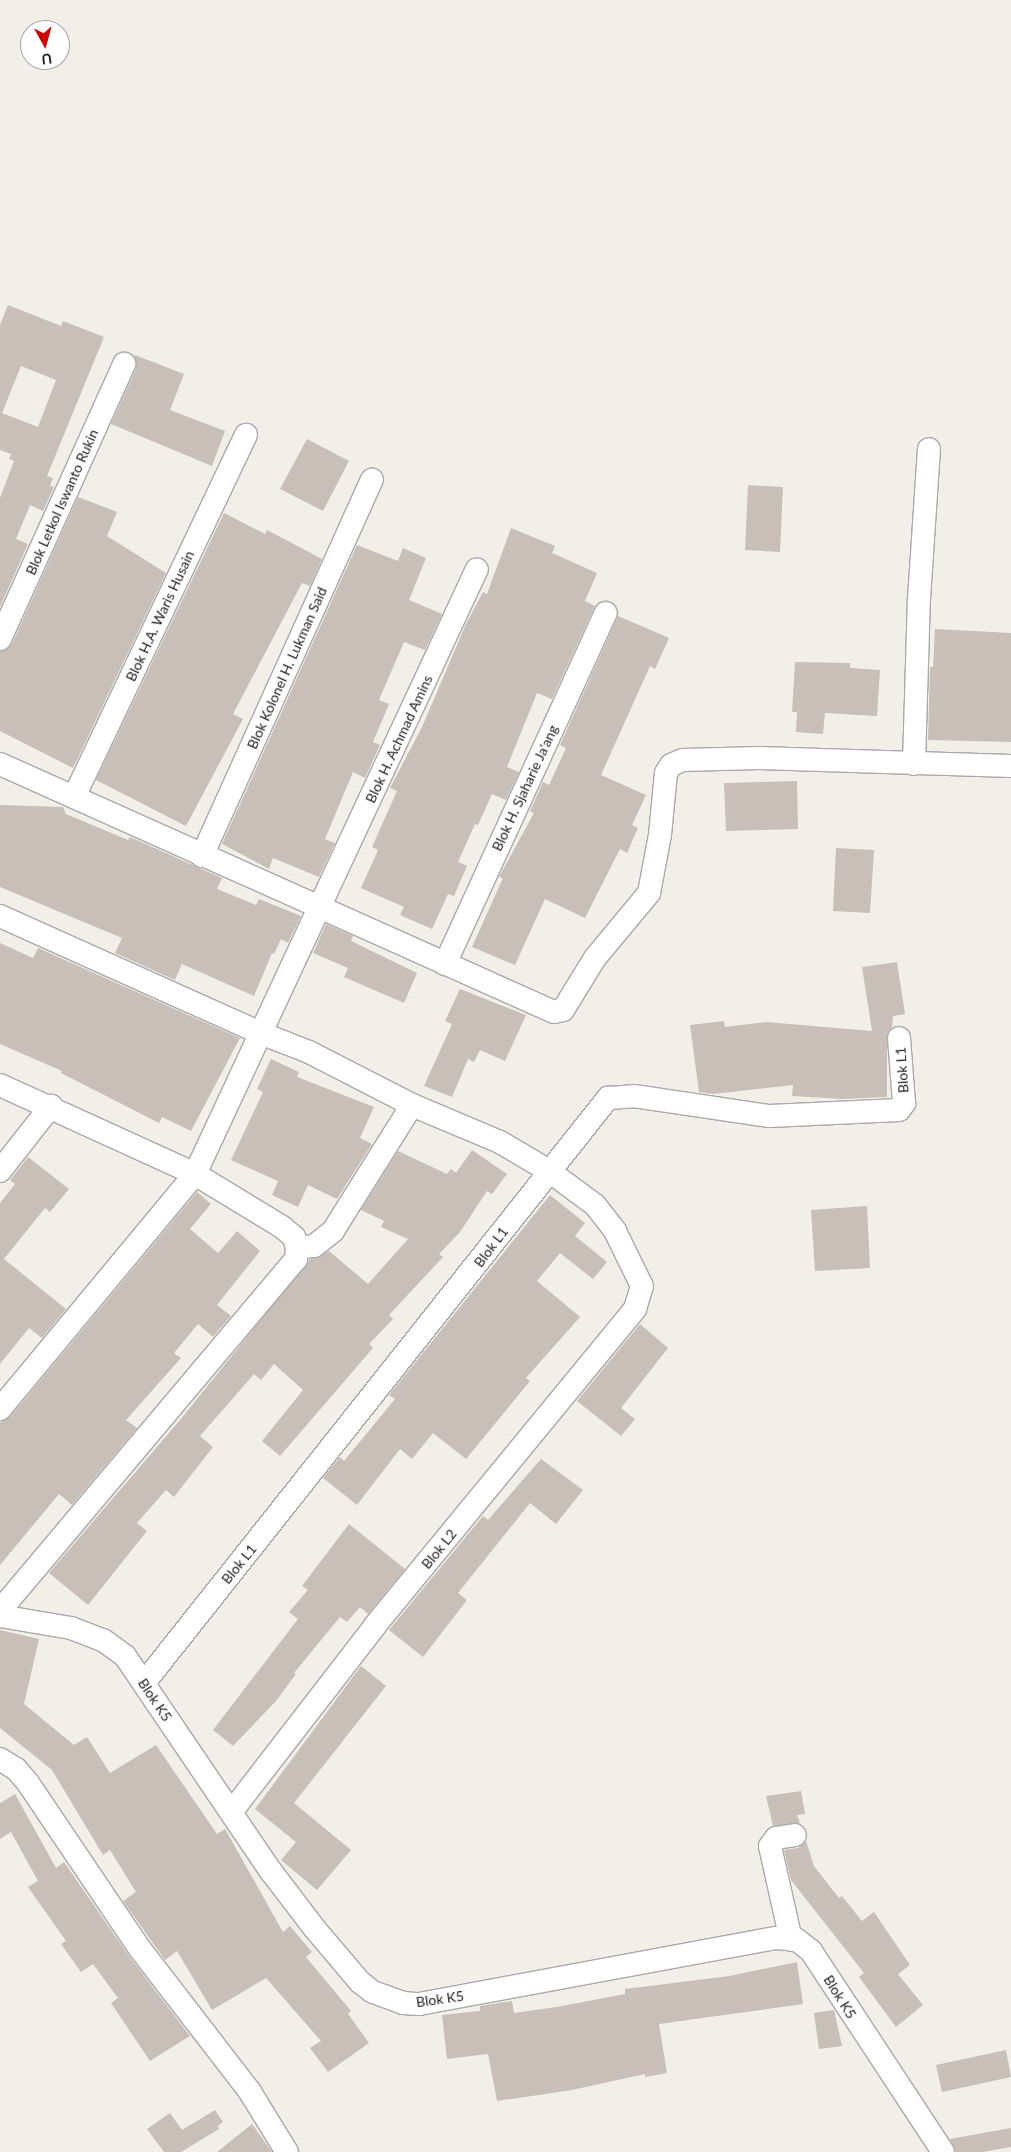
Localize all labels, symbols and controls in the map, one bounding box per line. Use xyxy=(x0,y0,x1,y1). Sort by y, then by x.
north arrow xyxy=(20,20,70,70)
text: U xyxy=(41,50,53,68)
street label: Blok Letkol Iswanto Rukin xyxy=(22,426,102,578)
street label: Blok H.A. Waris Husain xyxy=(122,548,198,684)
street label: Blok Kolonel H. Lukman Said xyxy=(244,584,330,752)
street label: Blok H. Achmad Amins xyxy=(362,672,436,806)
street label: Blok H. Sjaharie Ja'ang xyxy=(488,722,562,854)
street label: Blok L1 xyxy=(892,1046,912,1094)
street label: Blok L1 xyxy=(470,1224,512,1270)
street label: Blok L2 xyxy=(418,1526,460,1572)
street label: Blok L1 xyxy=(218,1541,260,1587)
street label: Blok K5 xyxy=(135,1675,175,1725)
street label: Blok K5 xyxy=(820,1972,860,2022)
street label: Blok K5 xyxy=(415,1987,465,2011)

